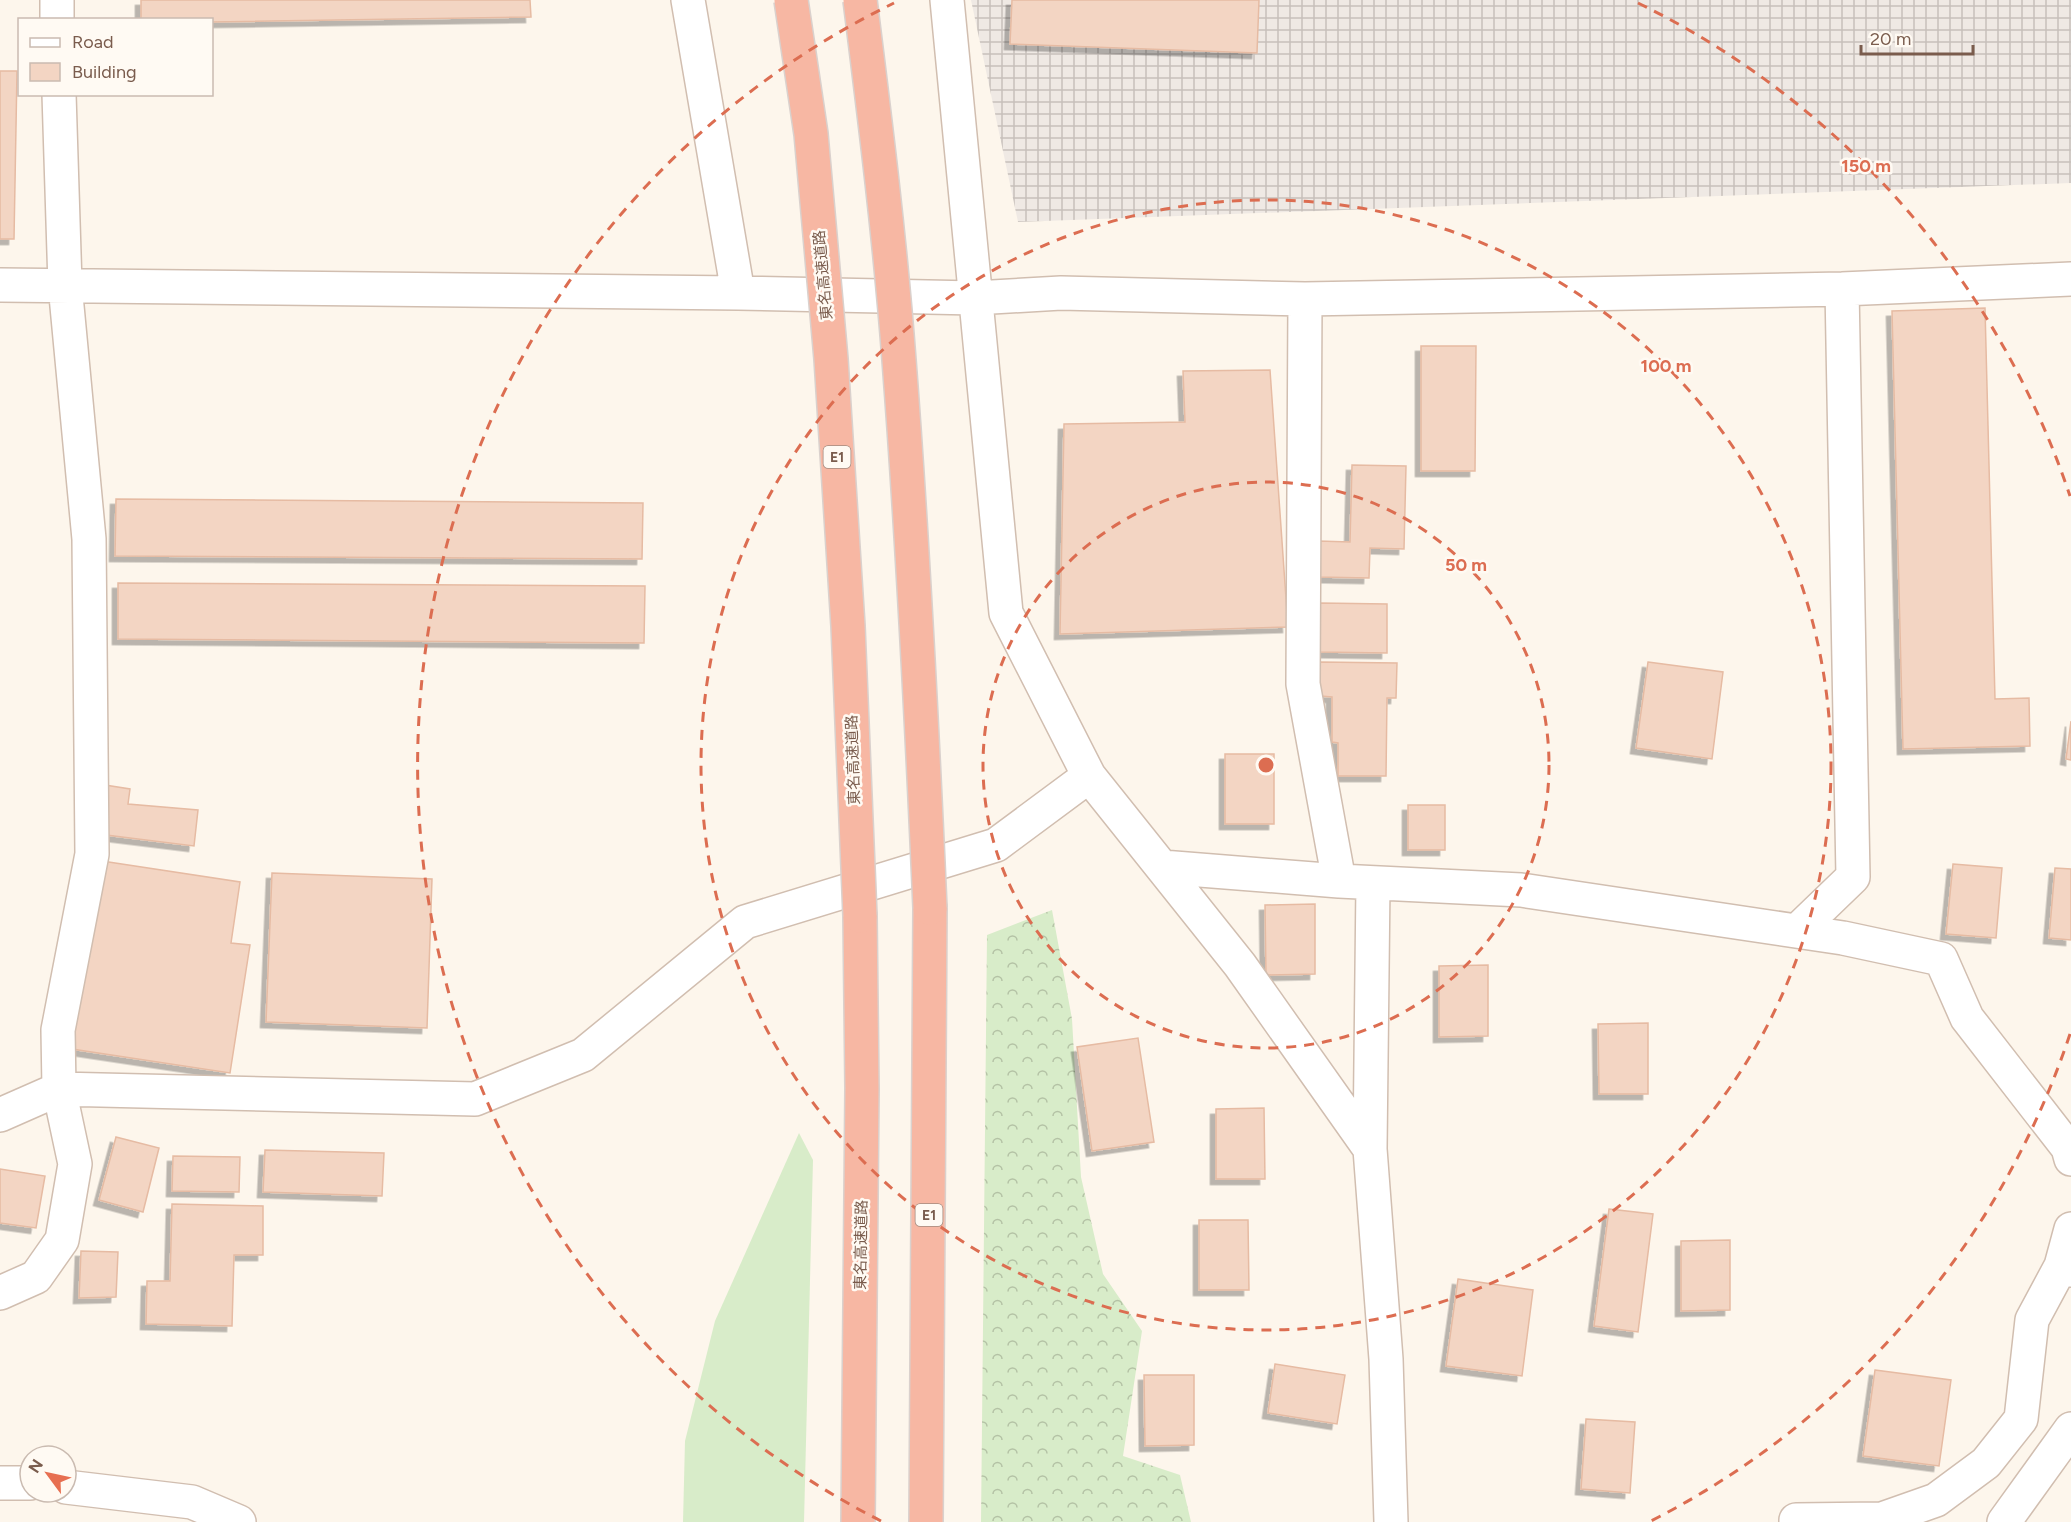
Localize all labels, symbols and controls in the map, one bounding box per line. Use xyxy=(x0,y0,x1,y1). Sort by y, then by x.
legend xyxy=(18,18,213,96)
scale bar xyxy=(1861,18,1974,56)
text: 20 m xyxy=(1870,28,1911,50)
text: Road xyxy=(72,31,113,53)
text: Building xyxy=(72,61,137,83)
text: 150 m xyxy=(1841,155,1891,177)
street label: 東名高速道路 xyxy=(810,229,836,321)
text: 100 m xyxy=(1641,355,1691,377)
road number: E1 xyxy=(824,446,850,468)
text: 50 m xyxy=(1445,554,1487,576)
street label: 東名高速道路 xyxy=(842,715,864,805)
centre of rings xyxy=(1256,755,1276,775)
street label: 東名高速道路 xyxy=(851,1200,871,1290)
road number: E1 xyxy=(916,1204,942,1226)
north arrow xyxy=(18,1444,78,1504)
text: N xyxy=(25,1456,47,1476)

